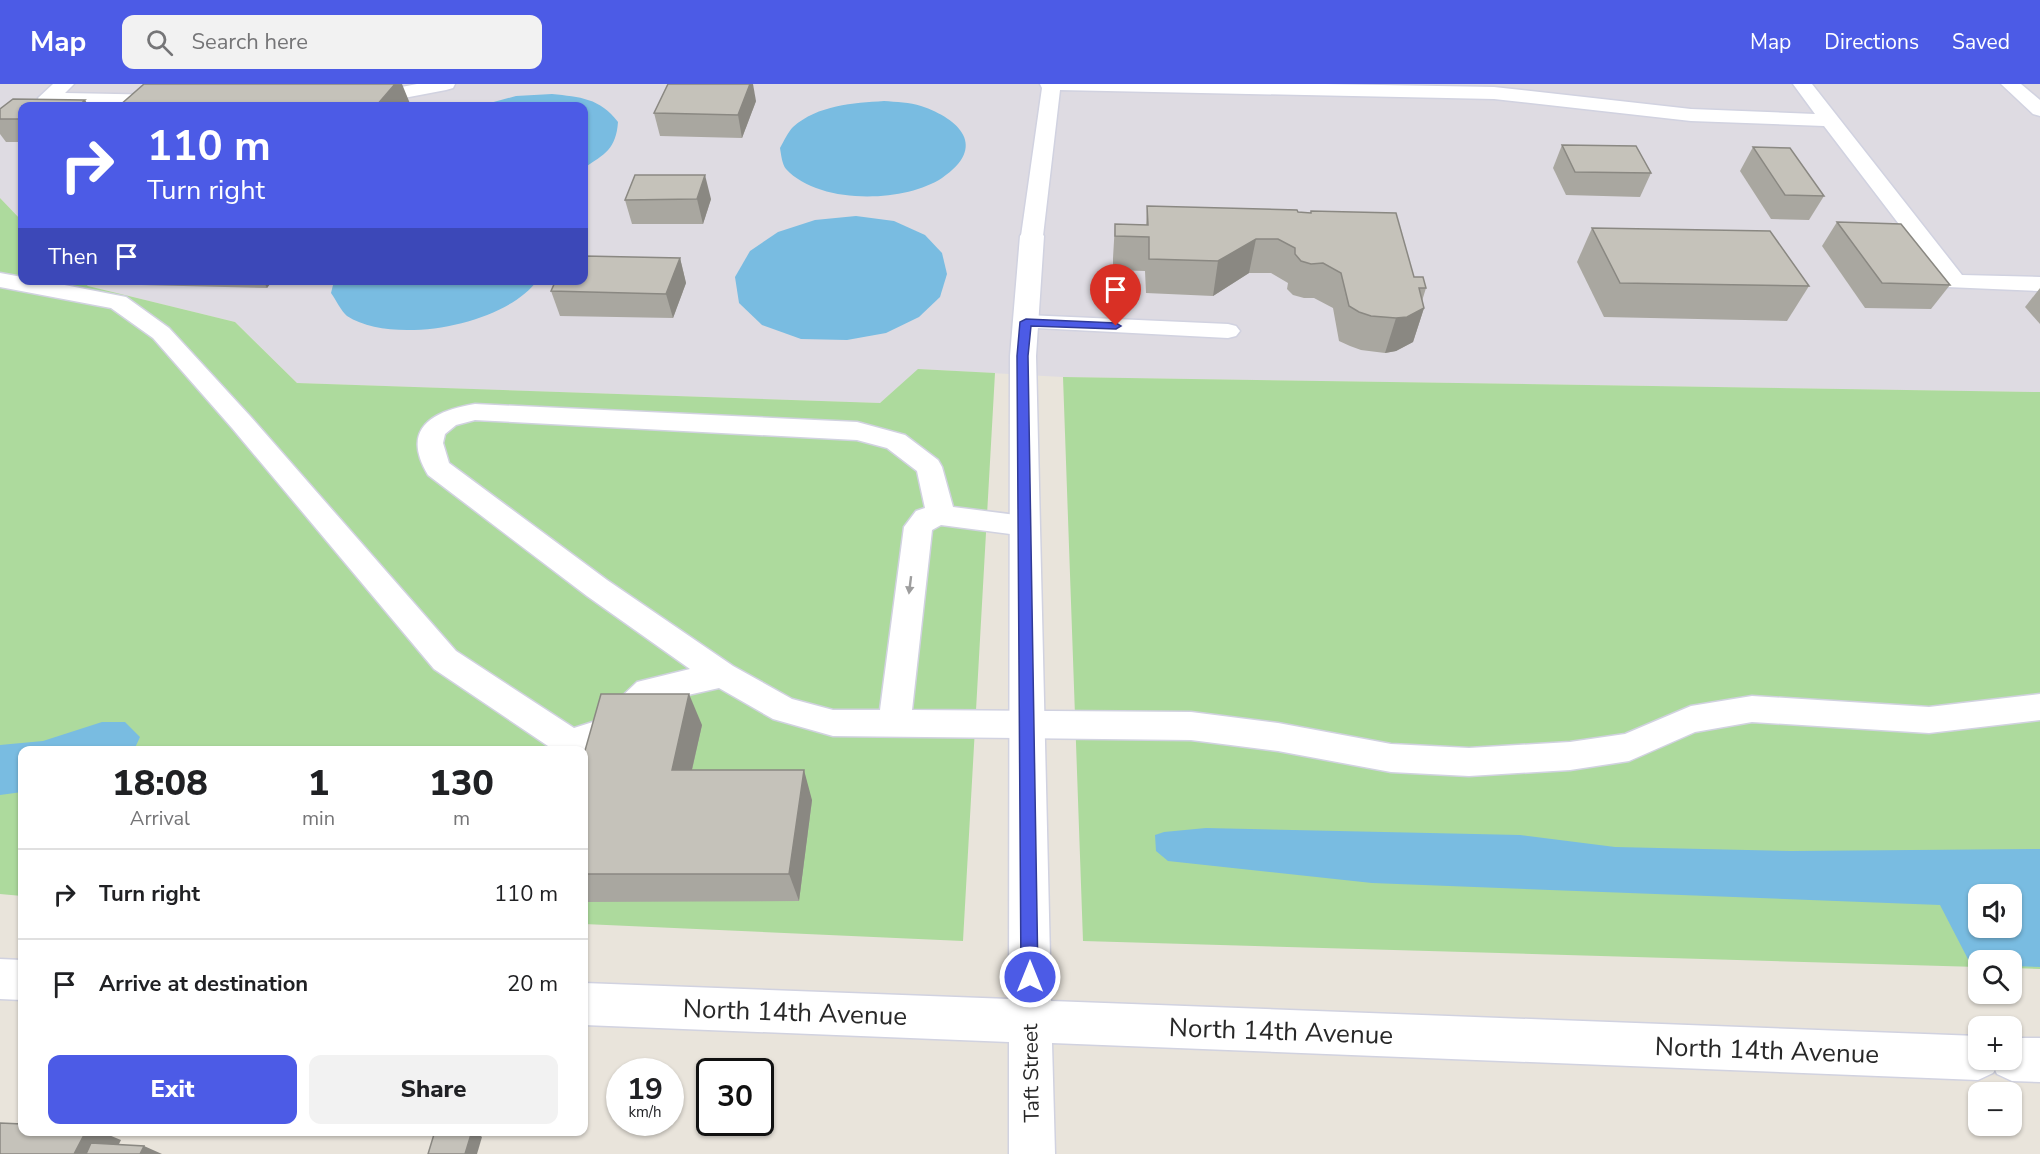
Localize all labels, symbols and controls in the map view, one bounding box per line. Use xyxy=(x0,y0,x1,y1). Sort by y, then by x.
search box xyxy=(122,15,542,69)
text: Map xyxy=(30,23,86,61)
icon: search xyxy=(143,26,176,59)
text: Search here xyxy=(191,27,308,57)
text: Map xyxy=(1750,28,1791,56)
text: Directions xyxy=(1824,28,1919,56)
text: Saved xyxy=(1952,28,2010,56)
text: 110 m xyxy=(147,118,271,175)
icon: right xyxy=(48,126,126,204)
text: Turn right xyxy=(147,172,265,209)
icon: arrive xyxy=(110,240,143,273)
text: Then xyxy=(48,242,98,272)
pin xyxy=(1090,264,1141,326)
icon: arrive xyxy=(1099,273,1132,306)
one-way arrow xyxy=(906,575,915,594)
text: 18:08 xyxy=(112,759,208,808)
text: 1 xyxy=(308,759,329,808)
text: 130 xyxy=(429,759,494,808)
text: Arrival xyxy=(130,805,190,832)
text: min xyxy=(302,805,335,832)
text: m xyxy=(453,805,470,832)
icon: right xyxy=(48,878,81,911)
text: Turn right xyxy=(99,879,200,909)
text: 110 m xyxy=(494,879,558,909)
map controls xyxy=(1968,884,2022,1136)
button: sound xyxy=(1968,884,2022,938)
position arrow xyxy=(998,945,1062,1009)
button: search xyxy=(1968,950,2022,1004)
icon: arrive xyxy=(48,968,81,1001)
text: Arrive at destination xyxy=(99,969,308,999)
text: 20 m xyxy=(507,969,558,999)
street label: North 14th Avenue xyxy=(682,991,908,1034)
street label: North 14th Avenue xyxy=(1168,1010,1394,1053)
button: + xyxy=(1968,1016,2022,1070)
street label: Taft Street xyxy=(1016,1023,1046,1123)
street label: North 14th Avenue xyxy=(1654,1029,1880,1072)
button: Exit xyxy=(48,1055,297,1124)
button: Share xyxy=(309,1055,558,1124)
speed limit sign: 30 xyxy=(696,1058,774,1136)
text: 19 xyxy=(627,1069,663,1110)
button: − xyxy=(1968,1082,2022,1136)
text: km/h xyxy=(628,1102,662,1122)

